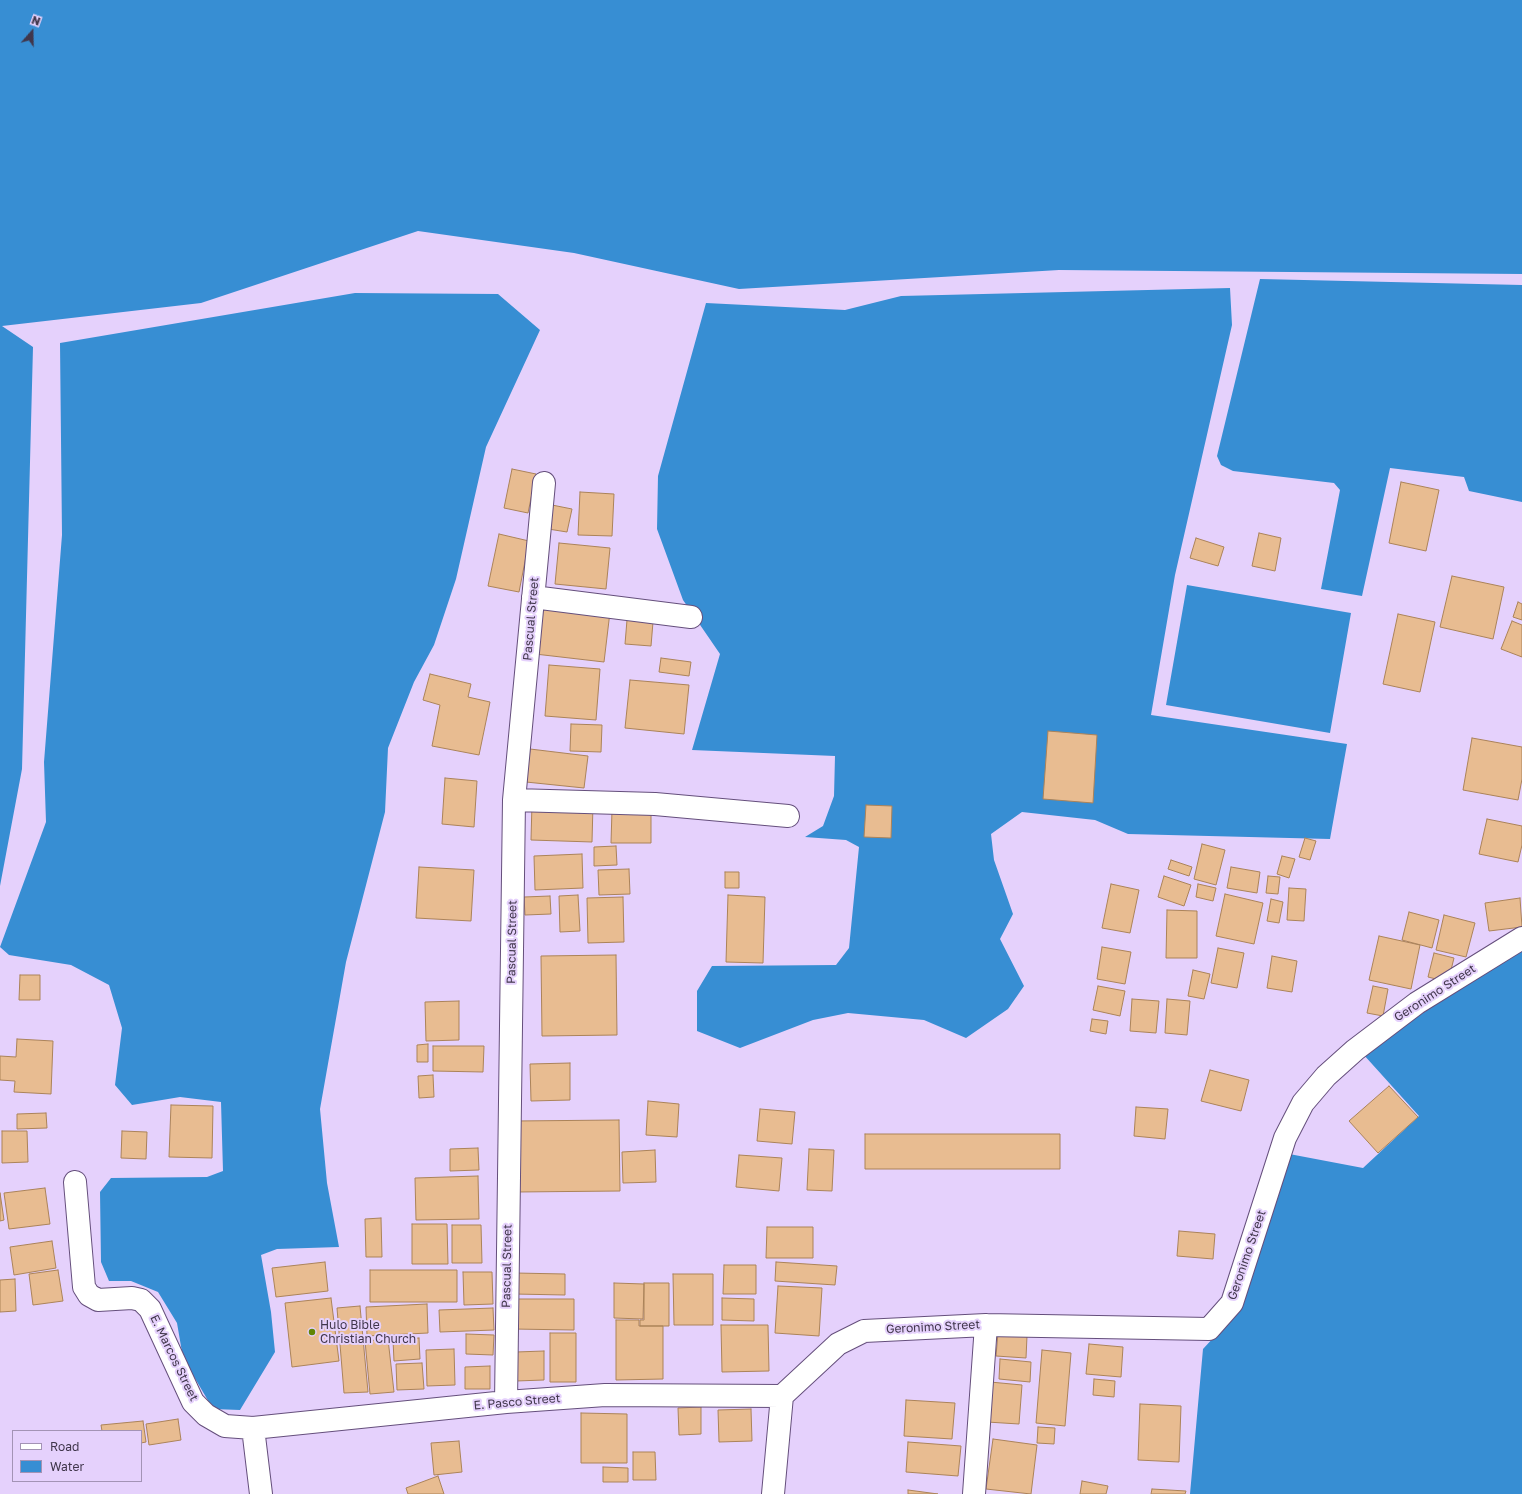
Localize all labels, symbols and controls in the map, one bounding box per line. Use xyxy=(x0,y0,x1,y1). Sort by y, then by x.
north arrow xyxy=(12,12,52,52)
text: N xyxy=(30,13,42,28)
street label: Pascual Street xyxy=(520,577,542,661)
street label: Pascual Street xyxy=(504,900,520,984)
street label: Geronimo Street xyxy=(1392,961,1478,1025)
street label: Geronimo Street xyxy=(1225,1208,1269,1302)
street label: Pascual Street xyxy=(499,1224,515,1308)
street label: E. Marcos Street xyxy=(147,1313,201,1403)
street label: Geronimo Street xyxy=(886,1317,980,1337)
place label: Hulo Bible Christian Church xyxy=(320,1318,416,1346)
marker: Hulo Bible Christian Church xyxy=(307,1327,317,1337)
street label: E. Pasco Street xyxy=(473,1391,561,1413)
legend xyxy=(12,1430,142,1482)
text: Road xyxy=(50,1439,79,1454)
text: Water xyxy=(50,1459,84,1474)

